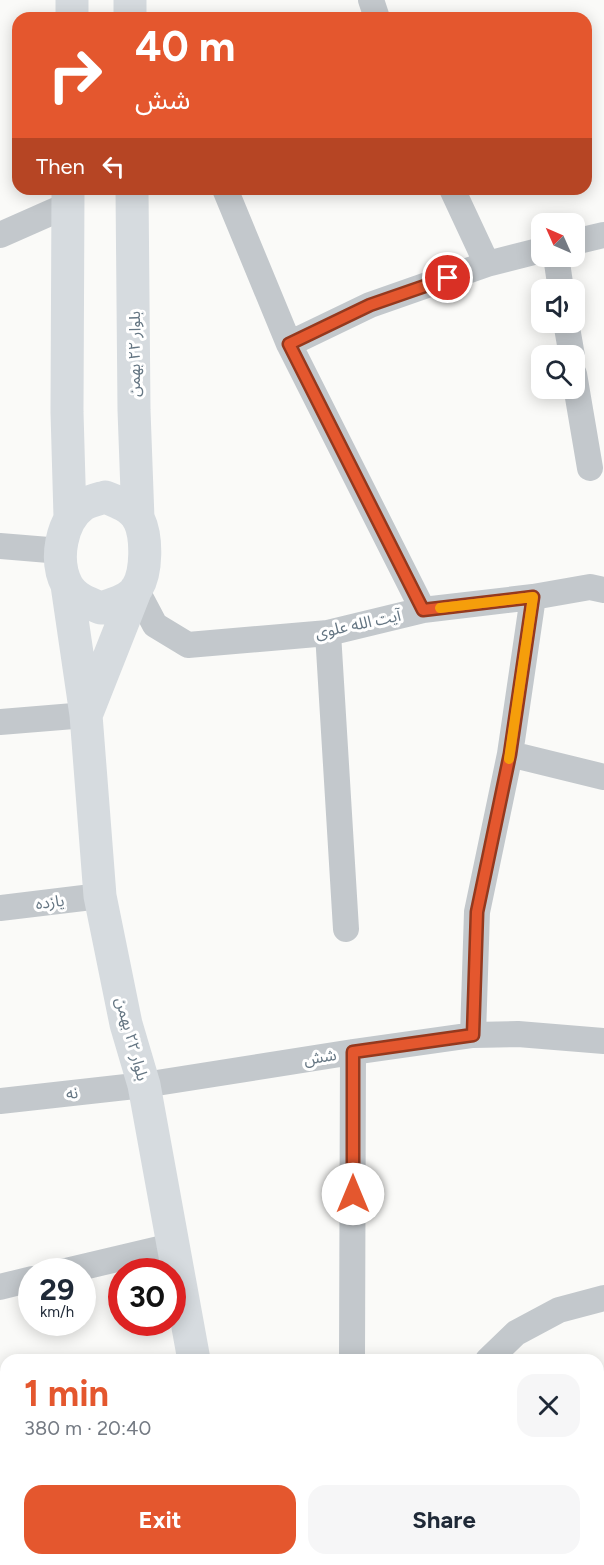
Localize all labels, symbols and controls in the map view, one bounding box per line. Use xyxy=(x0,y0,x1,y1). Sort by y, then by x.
text: 40 m xyxy=(135,21,235,72)
icon: right xyxy=(36,36,114,114)
text: شش xyxy=(135,83,190,116)
icon: left xyxy=(97,150,130,183)
text: Then xyxy=(36,153,85,180)
north arrow xyxy=(531,213,585,267)
map controls xyxy=(531,213,585,399)
pin xyxy=(422,252,473,303)
icon: arrive xyxy=(431,261,464,294)
button: sound xyxy=(531,279,585,333)
street label: بلوار ۲۲ بهمن xyxy=(125,311,144,397)
button: search xyxy=(531,345,585,399)
street label: آیت الله علوی xyxy=(313,605,404,642)
street label: یازده xyxy=(34,891,66,913)
street label: بلوار ۲۲ بهمن xyxy=(112,995,152,1083)
street label: شش xyxy=(302,1045,338,1069)
street label: نه xyxy=(65,1083,79,1103)
position arrow xyxy=(321,1162,385,1226)
speed limit sign: 30 xyxy=(108,1258,186,1336)
text: 29 xyxy=(40,1271,74,1308)
text: km/h xyxy=(40,1303,74,1321)
text: 1 min xyxy=(24,1372,109,1415)
button: close xyxy=(517,1374,580,1437)
text: 380 m · 20:40 xyxy=(24,1416,151,1440)
button: Exit xyxy=(24,1485,296,1554)
button: Share xyxy=(308,1485,580,1554)

